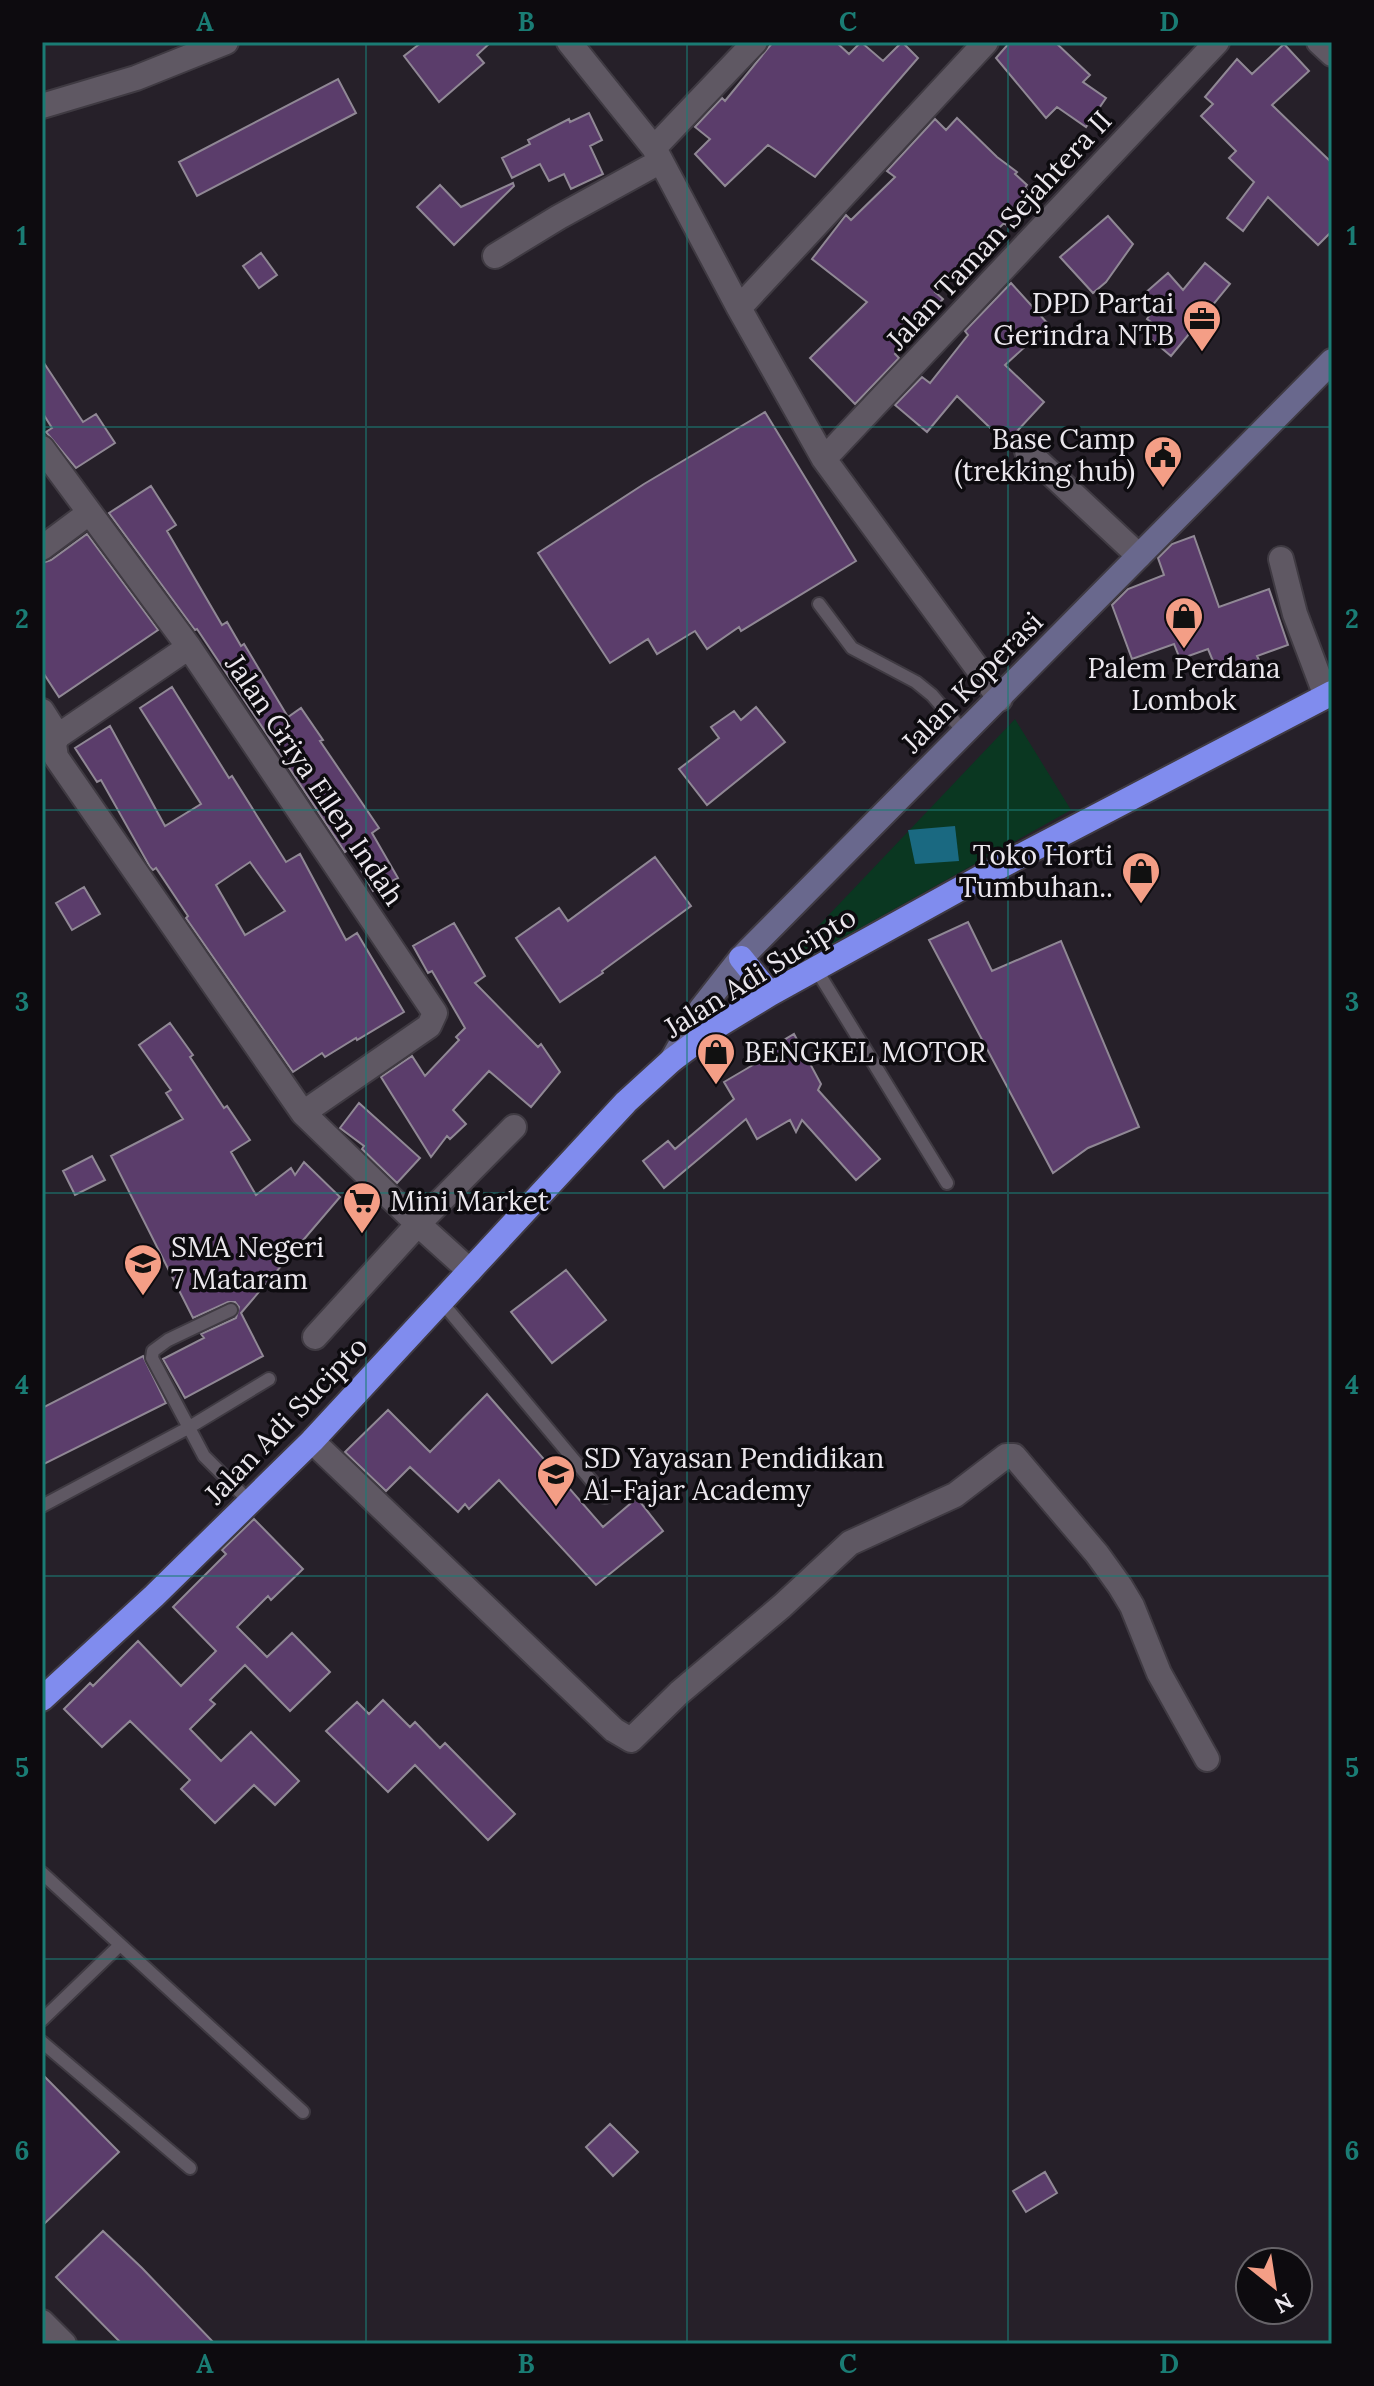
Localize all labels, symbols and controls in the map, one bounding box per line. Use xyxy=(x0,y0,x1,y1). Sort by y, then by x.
text: A xyxy=(196,5,214,38)
text: B xyxy=(517,5,535,38)
text: C xyxy=(839,5,857,38)
text: D xyxy=(1159,5,1179,38)
street label: Jalan Taman Sejahtera II xyxy=(878,103,1119,358)
text: 1 xyxy=(17,219,27,252)
text: 1 xyxy=(1347,219,1357,252)
place label: DPD Partai Gerindra NTB xyxy=(993,285,1174,353)
office icon: DPD Partai Gerindra NTB xyxy=(1181,298,1223,353)
place label: Base Camp (trekking hub) xyxy=(954,421,1135,489)
public building icon: Base Camp (trekking hub) xyxy=(1142,434,1184,489)
shop icon: Palem Perdana Lombok xyxy=(1163,595,1205,650)
text: 2 xyxy=(15,602,29,635)
text: 2 xyxy=(1345,602,1359,635)
street label: Jalan Koperasi xyxy=(893,604,1050,761)
street label: Jalan Griya Ellen Indah xyxy=(217,647,412,912)
place label: Palem Perdana Lombok xyxy=(1088,650,1280,718)
place label: Toko Horti Tumbuhan.. xyxy=(959,837,1113,905)
shop icon: Toko Horti Tumbuhan.. xyxy=(1120,850,1162,905)
street label: Jalan Adi Sucipto xyxy=(657,899,863,1046)
text: 3 xyxy=(15,985,29,1018)
text: 3 xyxy=(1345,985,1359,1018)
shop icon: BENGKEL MOTOR xyxy=(695,1031,737,1086)
place label: BENGKEL MOTOR xyxy=(744,1034,987,1070)
supermarket icon: Mini Market xyxy=(341,1180,383,1235)
place label: Mini Market xyxy=(390,1183,549,1219)
place label: SMA Negeri 7 Mataram xyxy=(171,1229,324,1297)
school or university icon: SMA Negeri 7 Mataram xyxy=(122,1242,164,1297)
street label: Jalan Adi Sucipto xyxy=(196,1329,375,1512)
text: 4 xyxy=(15,1368,29,1401)
text: 4 xyxy=(1345,1368,1359,1401)
place label: SD Yayasan Pendidikan Al-Fajar Academy xyxy=(583,1440,884,1508)
school or university icon: SD Yayasan Pendidikan Al-Fajar Academy xyxy=(535,1453,577,1508)
text: 5 xyxy=(15,1751,29,1784)
text: 5 xyxy=(1345,1751,1359,1784)
text: 6 xyxy=(15,2134,29,2167)
text: 6 xyxy=(1345,2134,1359,2167)
north arrow xyxy=(1234,2246,1314,2326)
text: N xyxy=(1270,2287,1298,2320)
text: A xyxy=(196,2347,214,2380)
text: B xyxy=(517,2347,535,2380)
text: C xyxy=(839,2347,857,2380)
text: D xyxy=(1159,2347,1179,2380)

